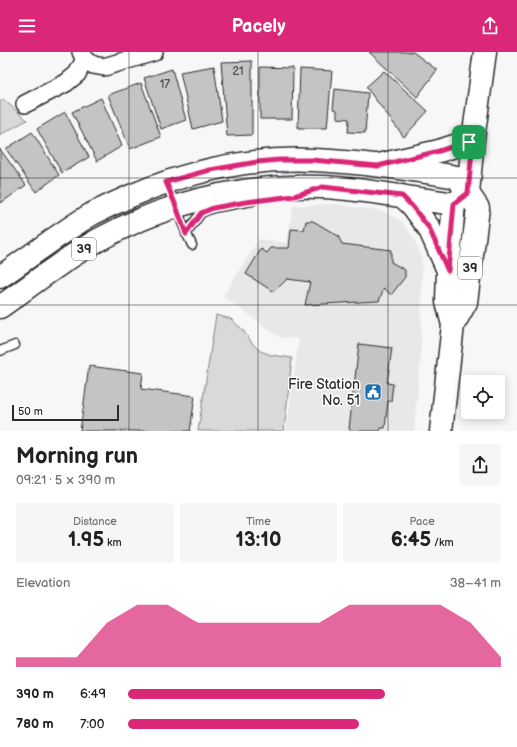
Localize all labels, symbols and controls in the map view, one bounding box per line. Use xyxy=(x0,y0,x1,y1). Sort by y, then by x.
icon: menu xyxy=(16,15,38,37)
icon: share xyxy=(479,15,501,37)
text: Pacely xyxy=(232,16,285,37)
house number: 21 xyxy=(232,64,244,79)
house number: 17 xyxy=(160,77,170,92)
pin xyxy=(452,125,486,159)
icon: arrive xyxy=(458,131,480,153)
road number: 39 xyxy=(72,238,96,260)
road number: 39 xyxy=(458,257,482,279)
map controls xyxy=(461,375,505,419)
button: locate xyxy=(461,375,505,419)
place label: Fire Station No. 51 xyxy=(288,376,360,409)
public building icon: Fire Station No. 51 xyxy=(363,382,383,402)
scale bar xyxy=(12,403,119,422)
text: 50 m xyxy=(18,405,43,418)
text: Morning run xyxy=(16,443,138,470)
button: share xyxy=(459,444,501,486)
text: 09:21 · 5 × 390 m xyxy=(16,472,115,488)
text: Distance xyxy=(73,515,117,528)
text: Time xyxy=(246,515,271,528)
text: Pace xyxy=(410,515,435,528)
text: 1.95 xyxy=(68,528,104,552)
text: 13:10 xyxy=(236,528,281,552)
text: 6:45 xyxy=(391,528,431,552)
text: km xyxy=(104,536,122,549)
text: /km xyxy=(431,536,454,549)
text: Elevation xyxy=(16,575,70,591)
text: 38–41 m xyxy=(450,575,501,591)
text: 390 m xyxy=(16,686,54,702)
text: 6:49 xyxy=(80,686,106,702)
text: 780 m xyxy=(16,716,54,732)
text: 7:00 xyxy=(80,716,104,732)

